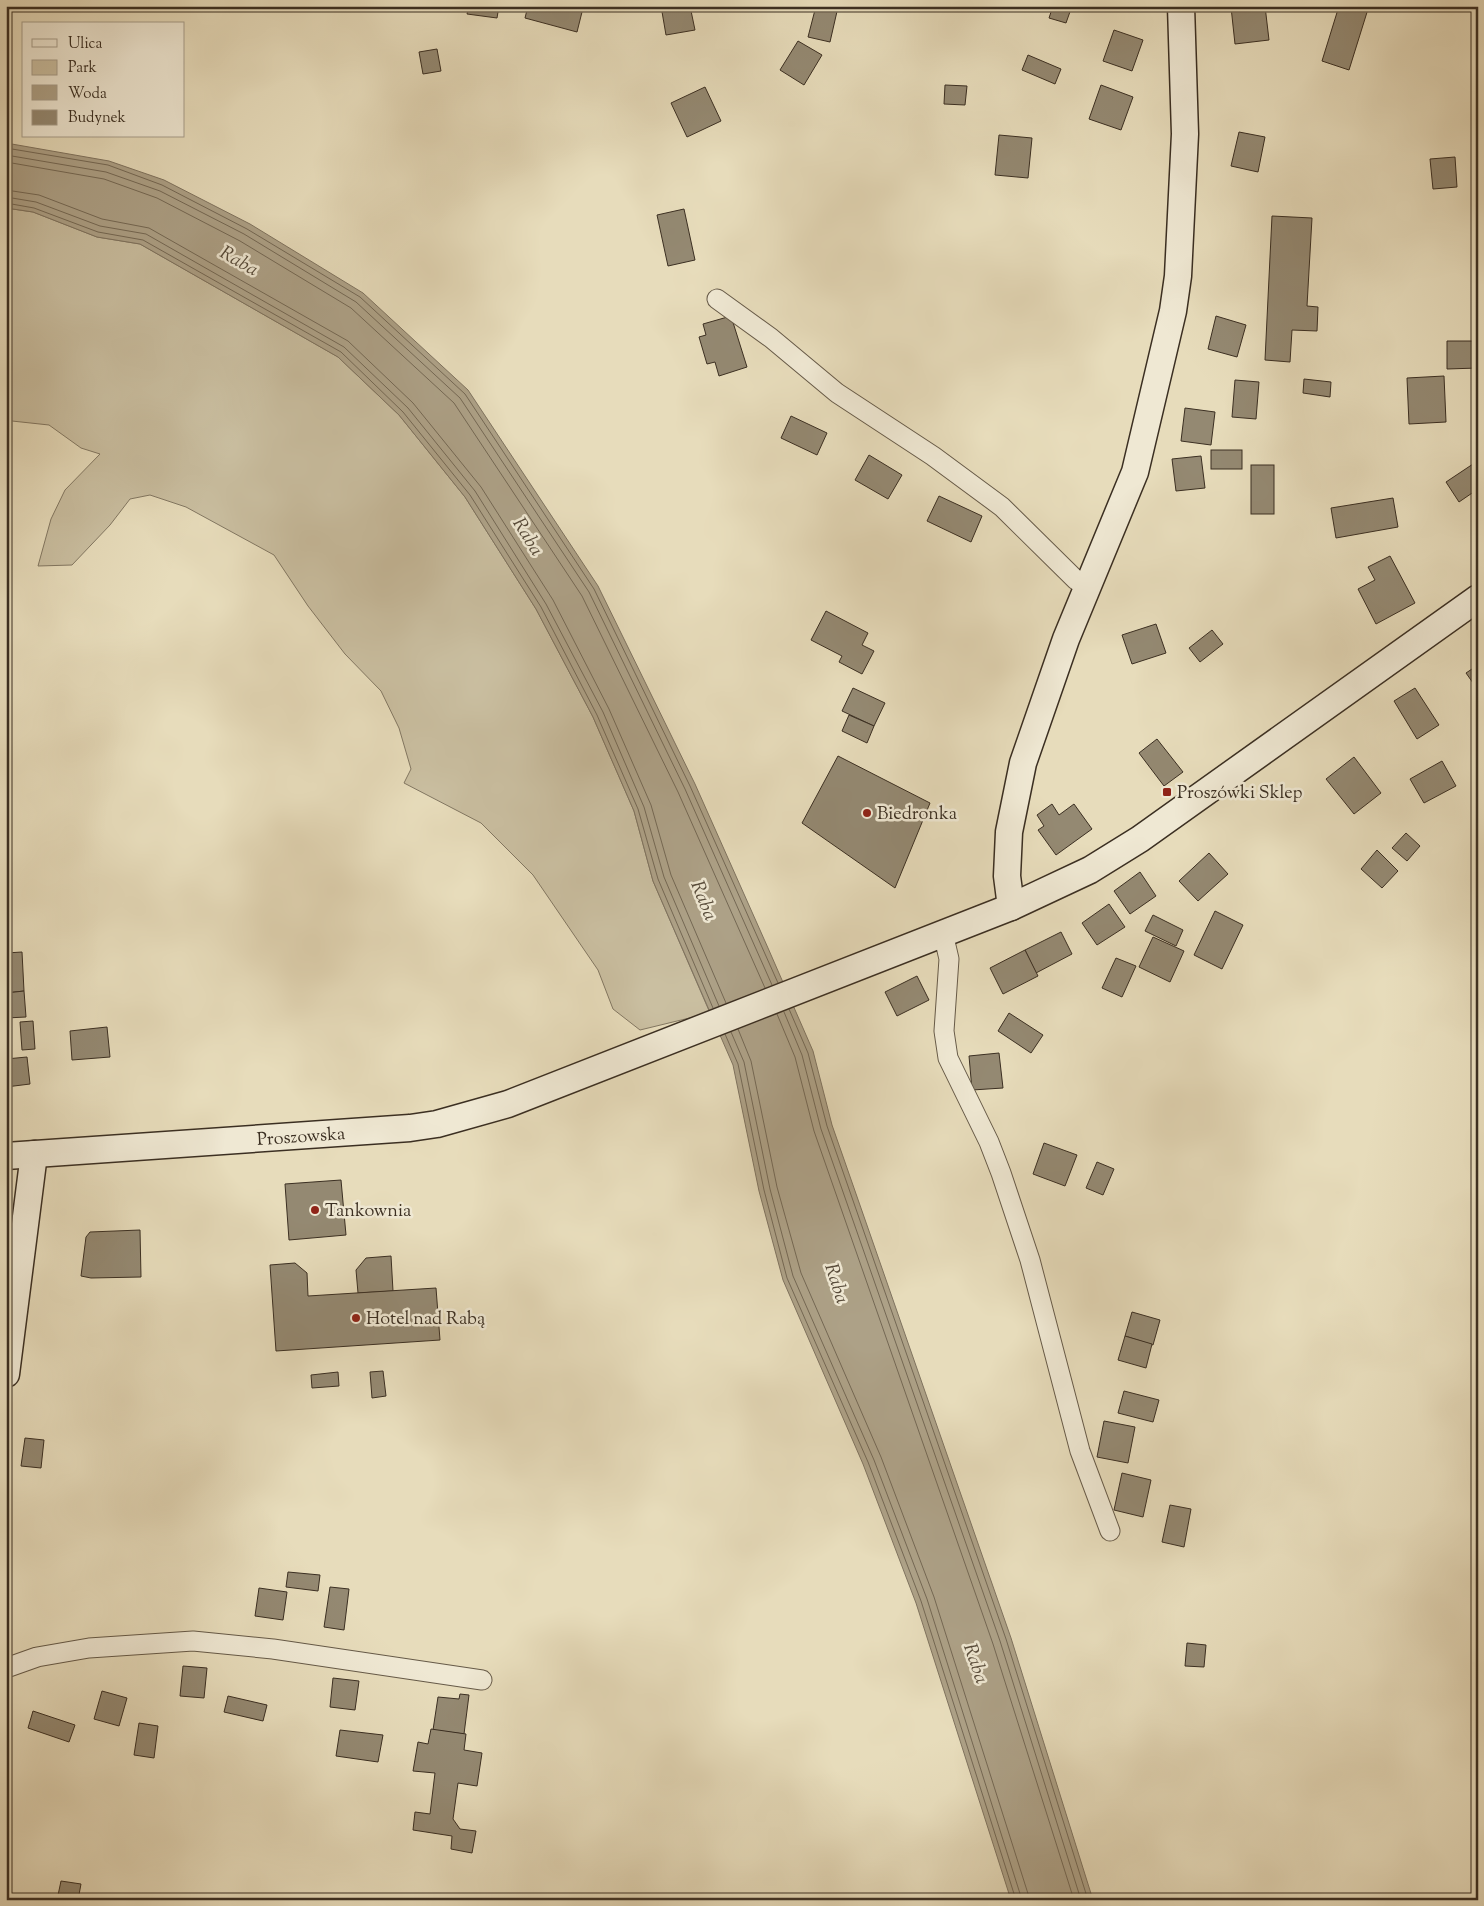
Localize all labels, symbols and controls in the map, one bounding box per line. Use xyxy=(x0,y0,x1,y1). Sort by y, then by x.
legend xyxy=(22,22,185,138)
text: Ulica xyxy=(68,34,102,55)
text: Park xyxy=(68,58,97,79)
text: Woda xyxy=(68,84,107,105)
text: Budynek xyxy=(68,108,126,129)
water label: Raba xyxy=(214,240,263,284)
water label: Raba xyxy=(505,513,549,562)
place label: Proszówki Sklep xyxy=(1177,781,1303,807)
marker: Proszówki Sklep xyxy=(1161,786,1173,798)
place label: Biedronka xyxy=(877,802,957,828)
marker: Biedronka xyxy=(861,807,873,819)
water label: Raba xyxy=(683,877,723,925)
street label: Proszowska xyxy=(256,1122,346,1154)
place label: Tankownia xyxy=(325,1199,411,1225)
marker: Tankownia xyxy=(309,1204,321,1216)
water label: Raba xyxy=(816,1260,855,1307)
place label: Hotel nad Rabą xyxy=(366,1307,485,1333)
marker: Hotel nad Rabą xyxy=(350,1312,362,1324)
water label: Raba xyxy=(955,1640,994,1688)

